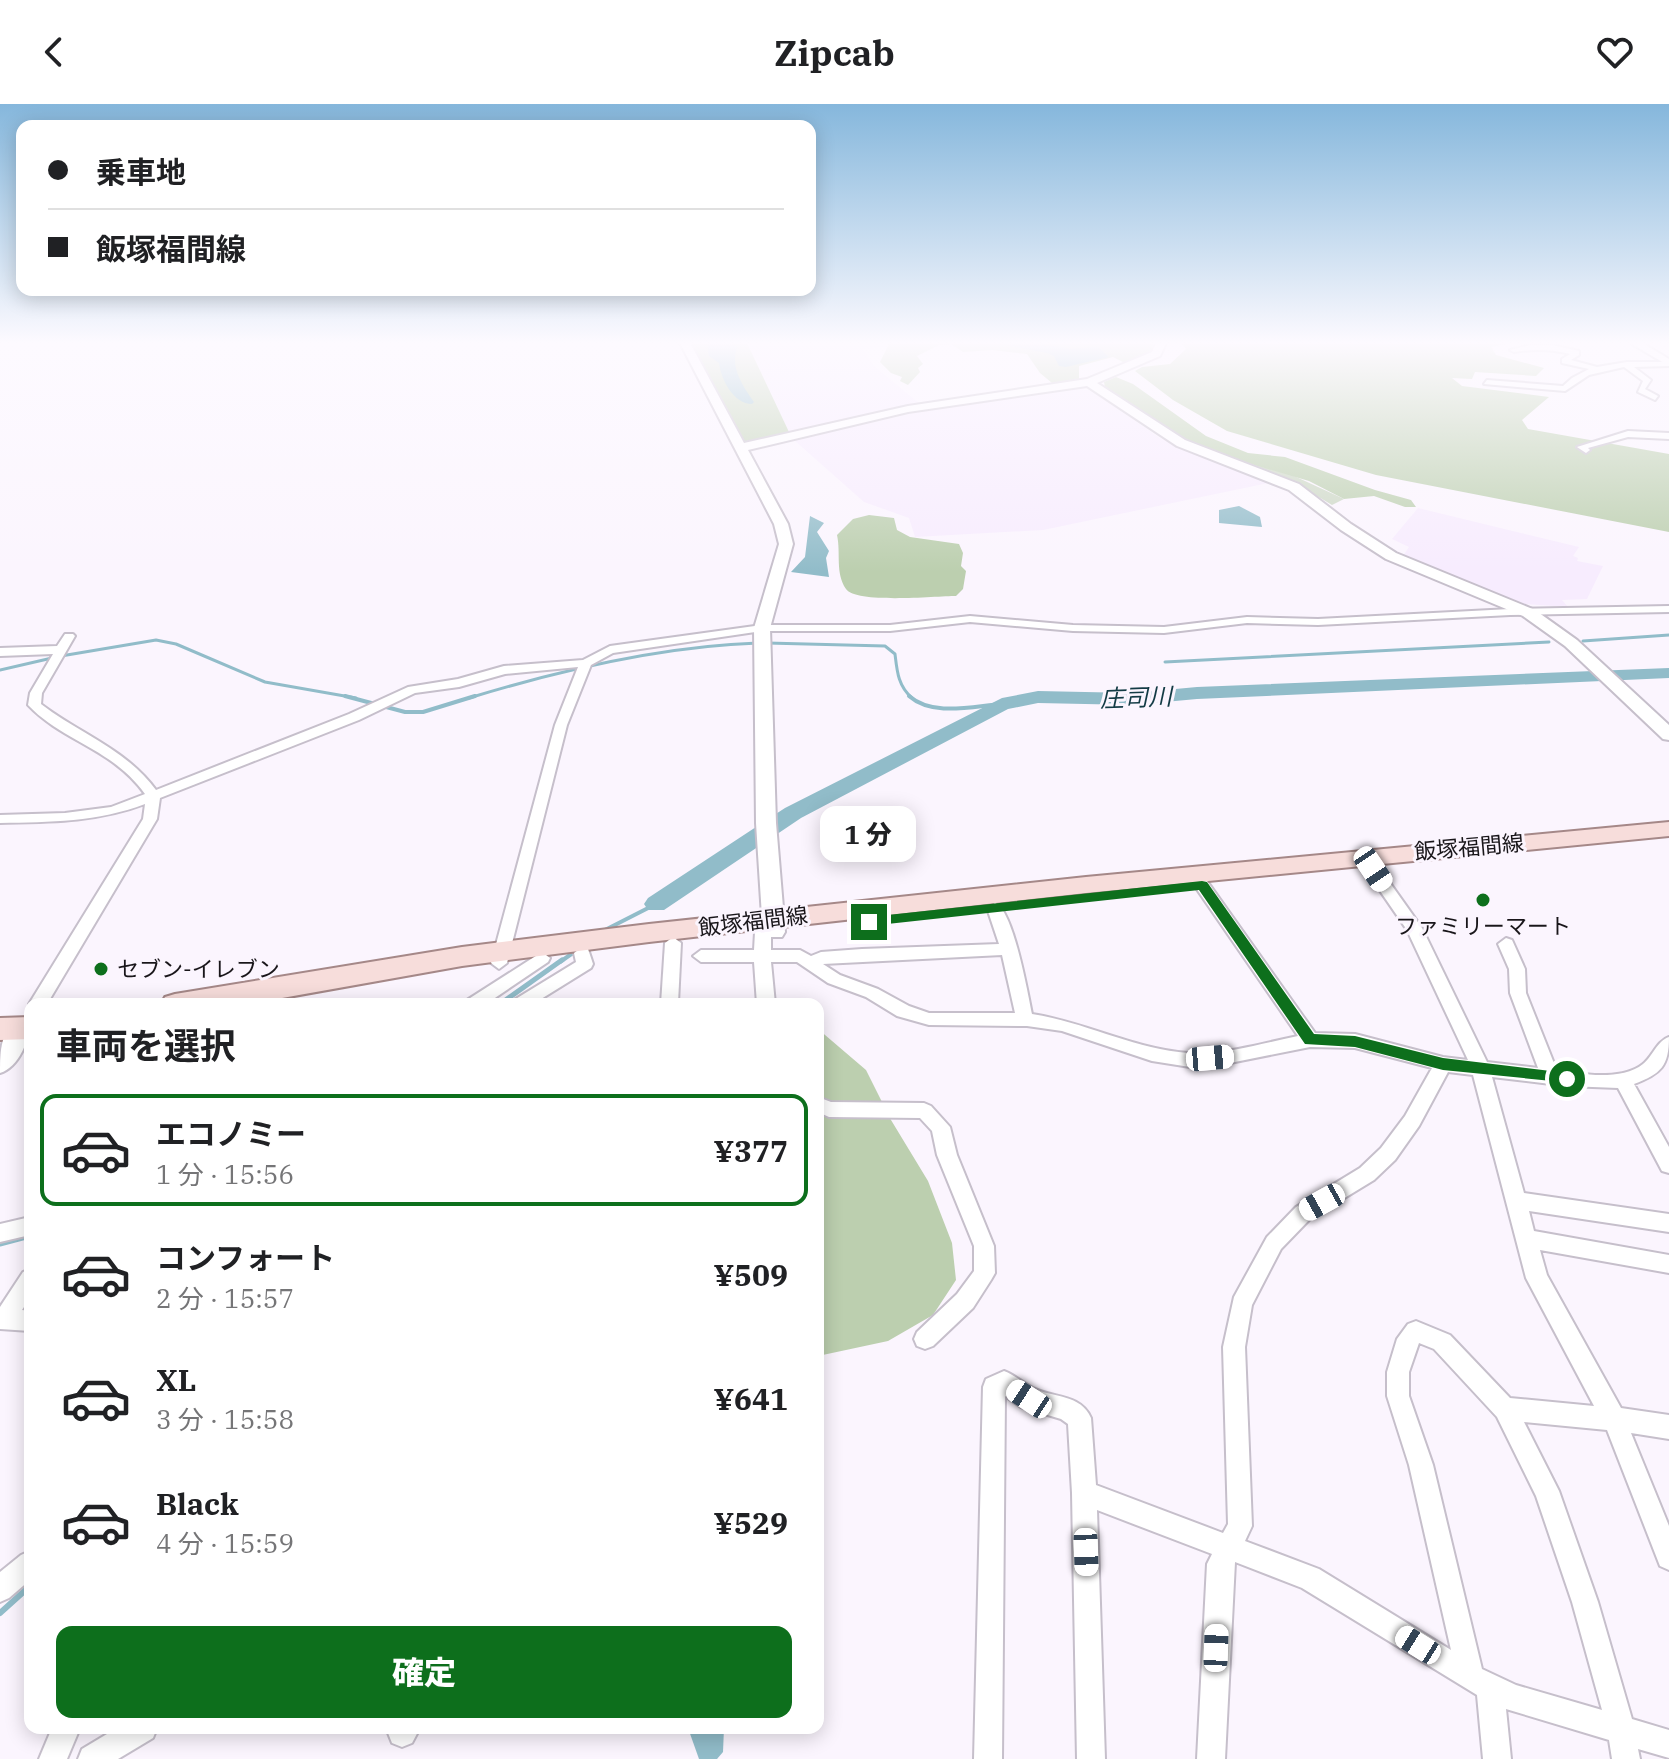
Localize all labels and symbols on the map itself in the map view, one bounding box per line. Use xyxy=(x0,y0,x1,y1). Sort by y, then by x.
water label: 庄司川 xyxy=(1099,680,1175,714)
callout: 1 分 xyxy=(821,806,917,862)
street label: 飯塚福間線 xyxy=(1413,827,1525,866)
car xyxy=(1350,842,1396,896)
marker: ファミリーマート xyxy=(1474,891,1492,909)
street label: 飯塚福間線 xyxy=(697,899,809,942)
route end xyxy=(851,904,887,940)
place label: ファミリーマート xyxy=(1395,911,1571,940)
place label: セブン-イレブン xyxy=(117,954,280,983)
marker: セブン-イレブン xyxy=(92,960,110,978)
car xyxy=(1185,1044,1235,1072)
route start xyxy=(1549,1061,1585,1097)
car xyxy=(1295,1180,1349,1224)
car xyxy=(1002,1376,1056,1422)
car xyxy=(1073,1528,1099,1576)
car xyxy=(1391,1622,1445,1668)
car xyxy=(1203,1624,1229,1672)

